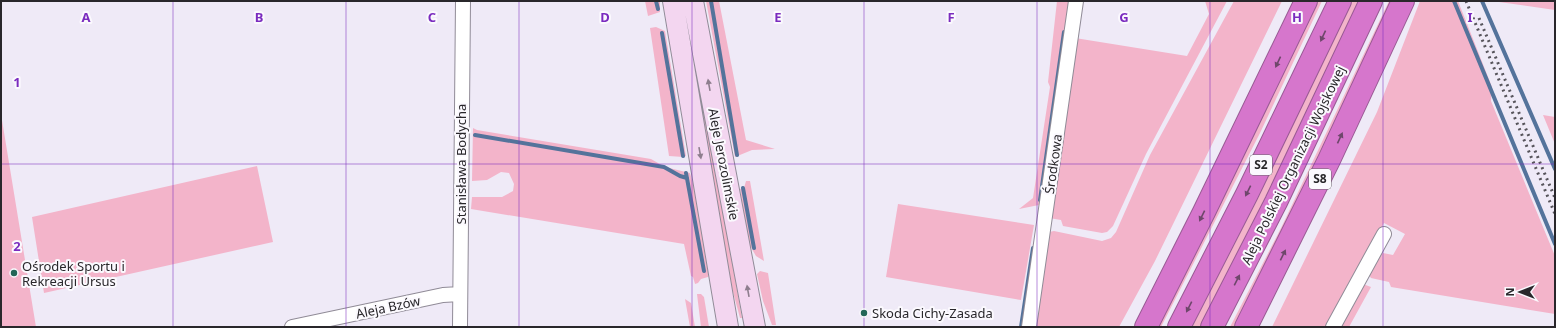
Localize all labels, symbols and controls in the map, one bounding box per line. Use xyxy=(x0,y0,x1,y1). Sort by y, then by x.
text: A xyxy=(82,8,91,26)
text: B xyxy=(255,8,263,26)
text: C xyxy=(428,8,436,26)
text: D xyxy=(600,8,610,26)
text: E xyxy=(774,8,782,26)
text: F xyxy=(947,8,955,26)
text: G xyxy=(1119,8,1129,26)
text: H xyxy=(1292,8,1302,26)
text: I xyxy=(1467,8,1473,26)
one-way arrow xyxy=(1320,31,1326,42)
one-way arrow xyxy=(1275,56,1281,67)
street label: Aleja Polskiej Organizacji Wojskowej xyxy=(1237,63,1349,267)
text: 1 xyxy=(13,73,21,91)
one-way arrow xyxy=(706,79,712,91)
street label: Stanisława Bodycha xyxy=(452,104,470,224)
street label: Aleje Jerozolimskie xyxy=(704,107,744,221)
one-way arrow xyxy=(1337,132,1343,144)
street label: Środkowa xyxy=(1040,133,1066,195)
one-way arrow xyxy=(697,147,703,159)
road number: S2 xyxy=(1250,155,1272,175)
road number: S8 xyxy=(1309,169,1331,189)
one-way arrow xyxy=(1245,185,1251,197)
one-way arrow xyxy=(1199,211,1206,222)
text: 2 xyxy=(13,237,21,255)
one-way arrow xyxy=(1280,249,1286,261)
place label: Ośrodek Sportu i Rekreacji Ursus xyxy=(22,257,125,290)
marker: Ośrodek Sportu i Rekreacji Ursus xyxy=(9,268,19,278)
north arrow xyxy=(1500,272,1540,312)
one-way arrow xyxy=(1234,274,1240,286)
one-way arrow xyxy=(745,285,751,297)
text: N xyxy=(1502,288,1517,296)
street label: Aleja Bzów xyxy=(354,291,423,323)
one-way arrow xyxy=(1186,301,1193,313)
place label: Skoda Cichy-Zasada xyxy=(872,304,993,322)
marker: Skoda Cichy-Zasada xyxy=(859,308,869,318)

